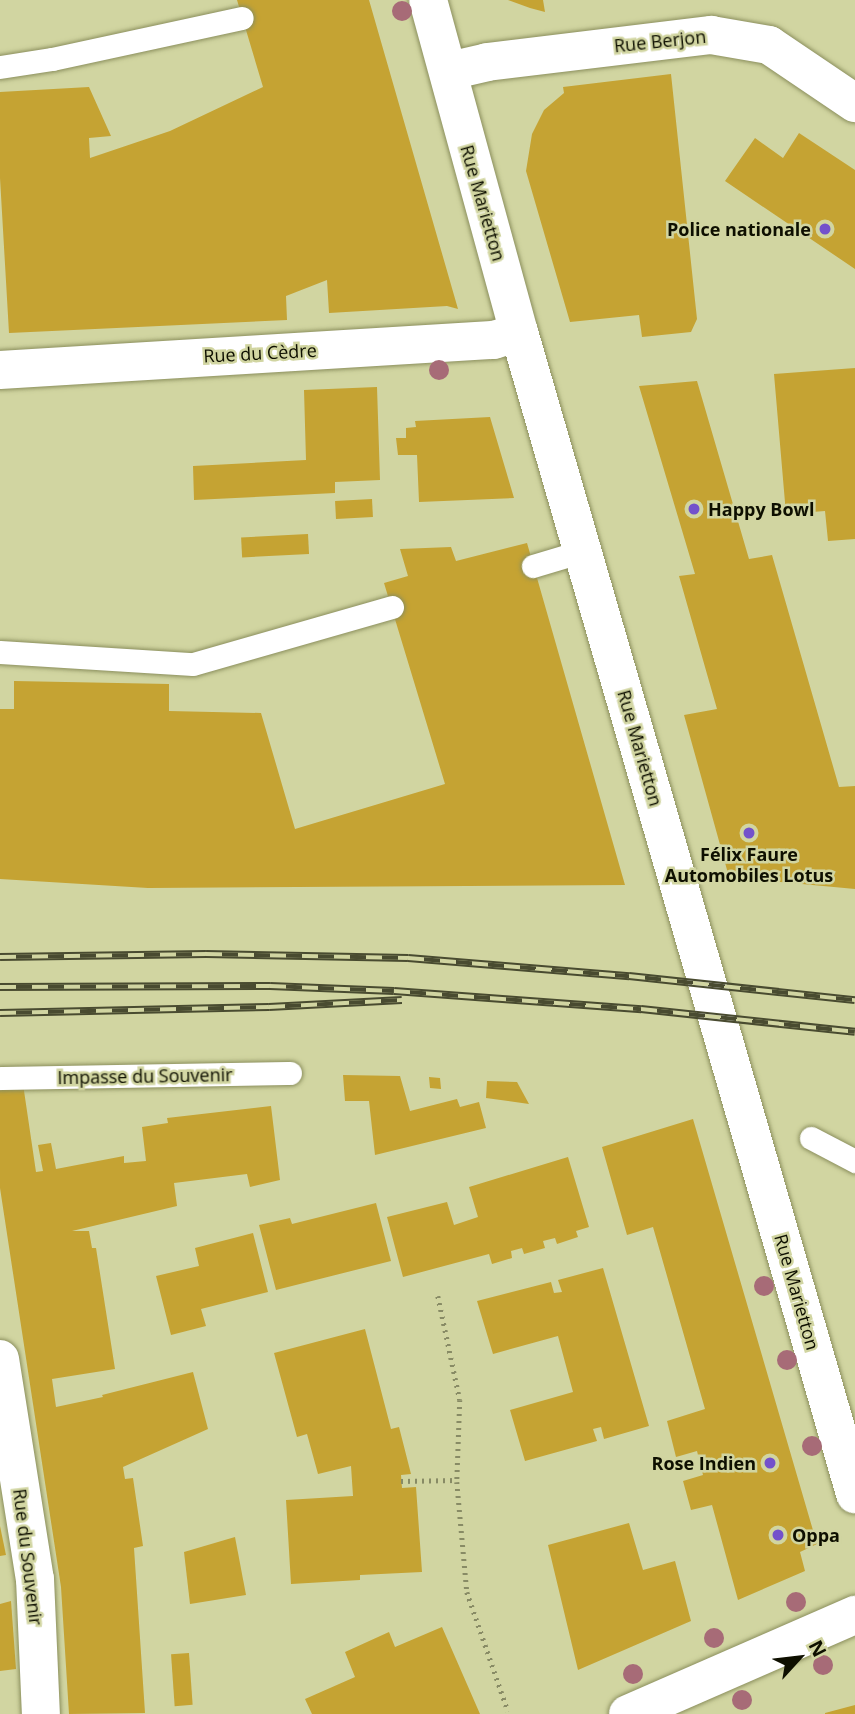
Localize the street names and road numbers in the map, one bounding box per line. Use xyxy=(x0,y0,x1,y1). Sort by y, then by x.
street label: Rue Berjon xyxy=(613,25,707,57)
street label: Rue Marietton xyxy=(456,142,510,264)
street label: Rue du Cèdre xyxy=(203,339,317,367)
street label: Rue Marietton xyxy=(613,687,667,809)
street label: Impasse du Souvenir xyxy=(57,1064,233,1088)
street label: Rue Marietton xyxy=(770,1231,824,1353)
street label: Rue du Souvenir xyxy=(9,1487,47,1627)

